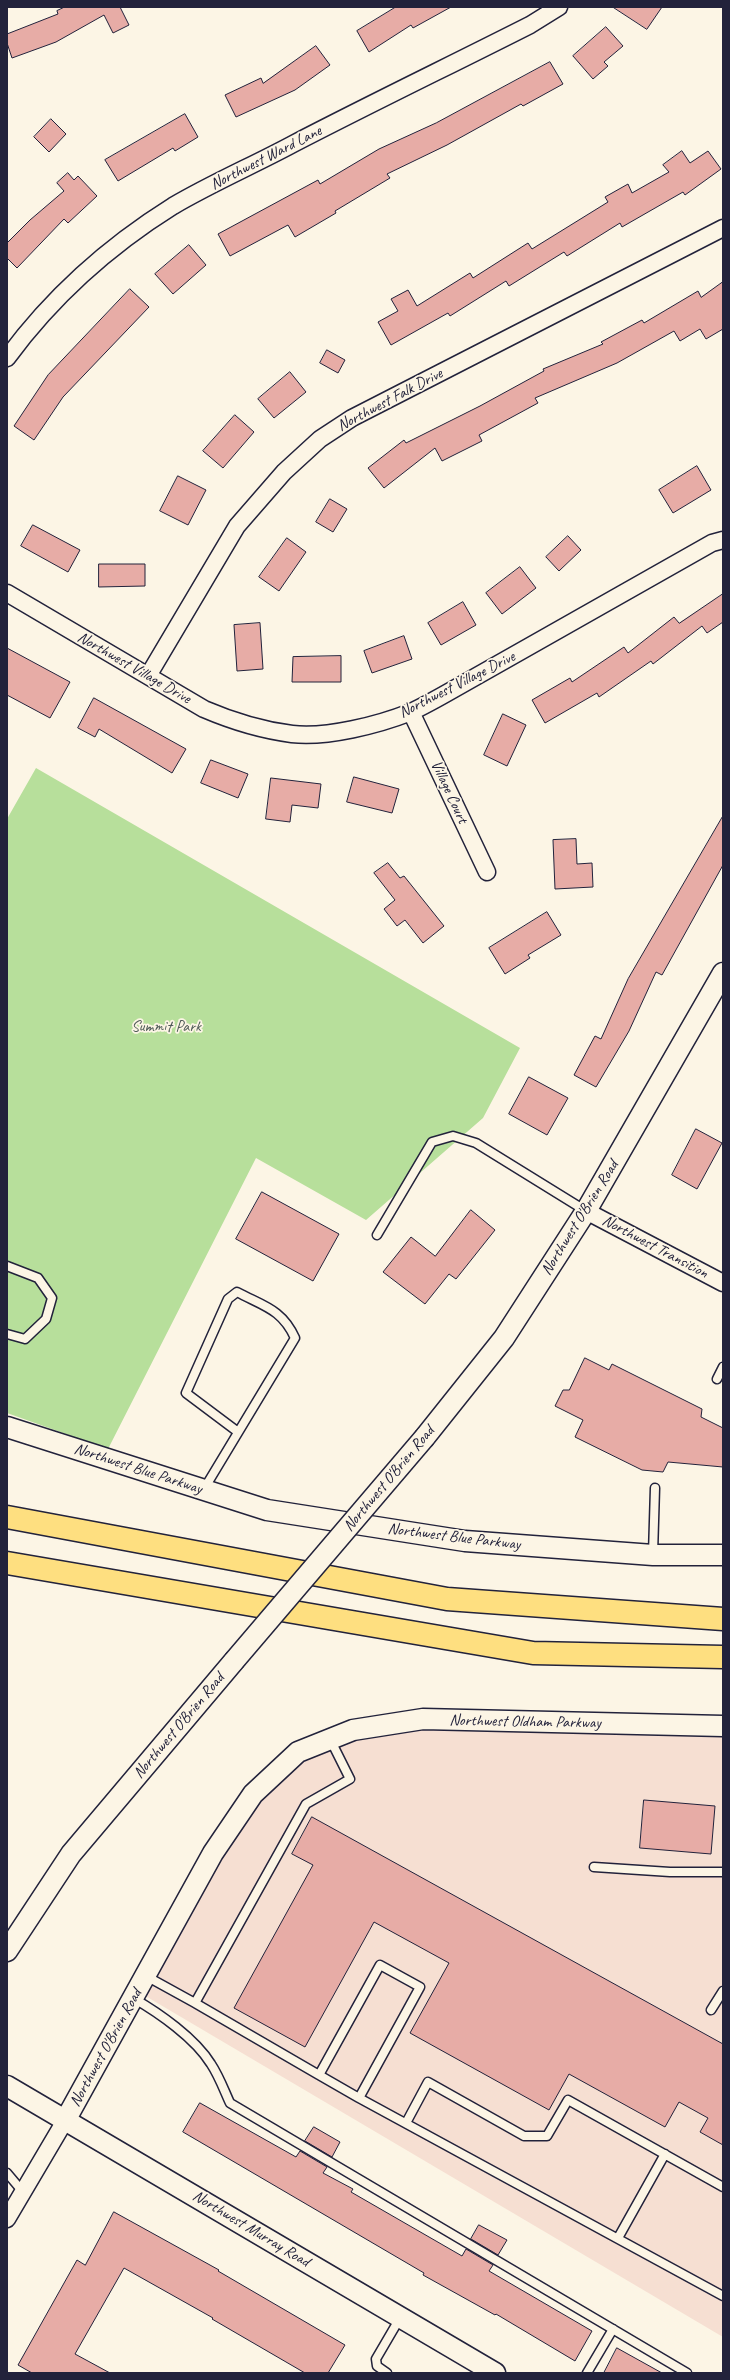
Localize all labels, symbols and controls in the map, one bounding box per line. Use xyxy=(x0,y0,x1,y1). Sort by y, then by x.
street label: Northwest Ward Lane xyxy=(207,122,325,194)
street label: Northwest Falk Drive xyxy=(334,364,446,436)
street label: Northwest Village Drive xyxy=(74,628,194,708)
street label: Northwest Village Drive xyxy=(396,647,518,723)
street label: Village Court xyxy=(426,757,472,827)
park label: Summit Park xyxy=(131,1017,201,1037)
street label: Northwest O'Brien Road xyxy=(537,1157,623,1279)
street label: Northwest Transition xyxy=(599,1211,711,1283)
street label: Northwest O'Brien Road xyxy=(339,1422,439,1536)
street label: Northwest Blue Parkway xyxy=(72,1439,204,1499)
street label: Northwest Blue Parkway xyxy=(387,1519,521,1555)
street label: Northwest O'Brien Road xyxy=(129,1669,229,1783)
street label: Northwest Oldham Parkway xyxy=(449,1711,601,1733)
street label: Northwest O'Brien Road xyxy=(66,1986,146,2110)
street label: Northwest Murray Road xyxy=(189,2187,313,2271)

